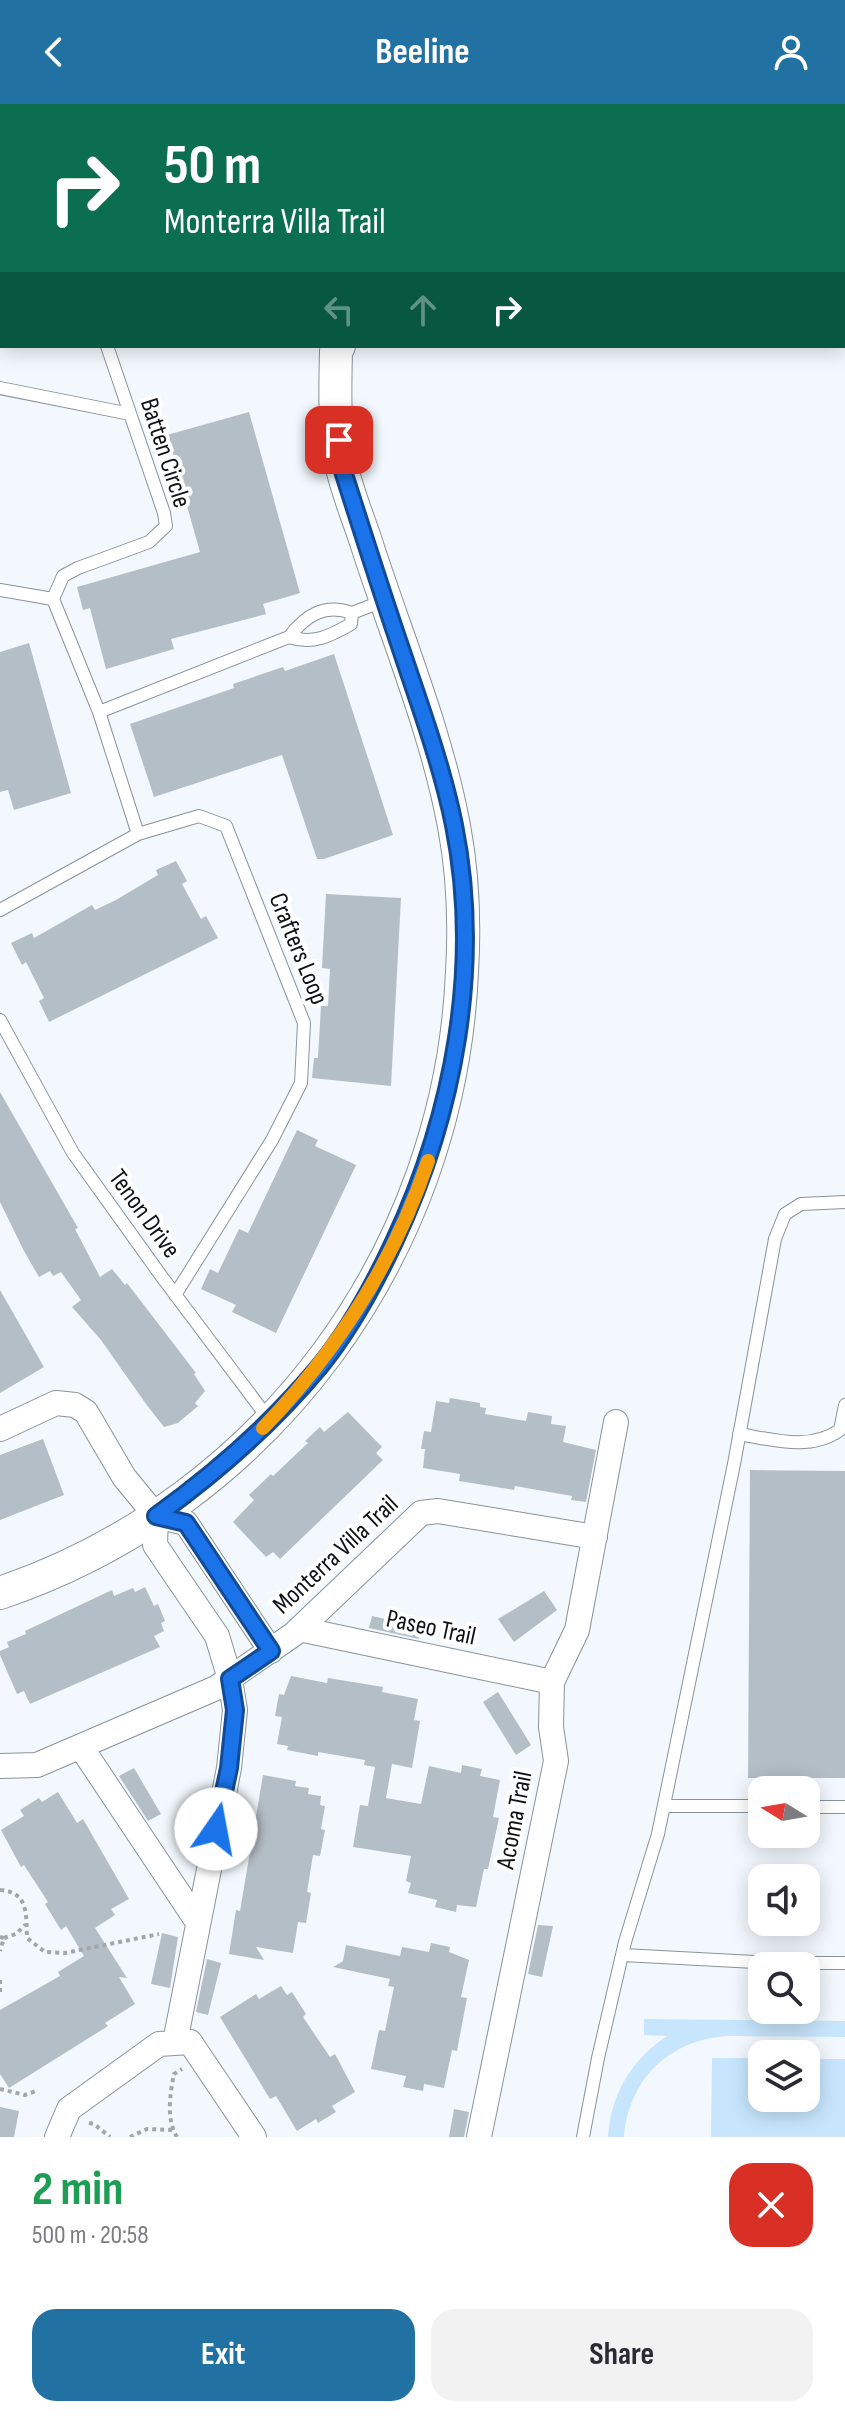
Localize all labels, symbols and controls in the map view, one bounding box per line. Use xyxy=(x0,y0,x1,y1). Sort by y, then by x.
icon: back xyxy=(32,30,76,74)
icon: person xyxy=(769,30,813,74)
text: Beeline xyxy=(375,31,470,74)
text: 50 m xyxy=(164,133,261,200)
icon: right xyxy=(32,136,136,240)
text: Monterra Villa Trail xyxy=(164,201,386,244)
icon: left xyxy=(317,288,361,332)
icon: ahead xyxy=(401,288,445,332)
icon: right xyxy=(485,288,529,332)
street label: Batten Circle xyxy=(133,394,197,512)
pin xyxy=(305,406,373,474)
icon: arrive xyxy=(317,418,361,462)
street label: Crafters Loop xyxy=(262,889,334,1009)
street label: Tenon Drive xyxy=(102,1164,186,1264)
street label: Monterra Villa Trail xyxy=(267,1489,405,1621)
street label: Paseo Trail xyxy=(383,1603,479,1653)
street label: Acoma Trail xyxy=(490,1769,540,1872)
north arrow xyxy=(748,1776,820,1848)
map controls xyxy=(748,1776,820,2112)
position arrow xyxy=(174,1787,258,1871)
button: sound xyxy=(748,1864,820,1936)
button: search xyxy=(748,1952,820,2024)
button: layers xyxy=(748,2040,820,2112)
text: 2 min xyxy=(32,2161,123,2218)
button: close xyxy=(729,2163,813,2247)
text: 500 m · 20:58 xyxy=(32,2220,149,2251)
button: Exit xyxy=(32,2309,415,2401)
button: Share xyxy=(431,2309,813,2401)

